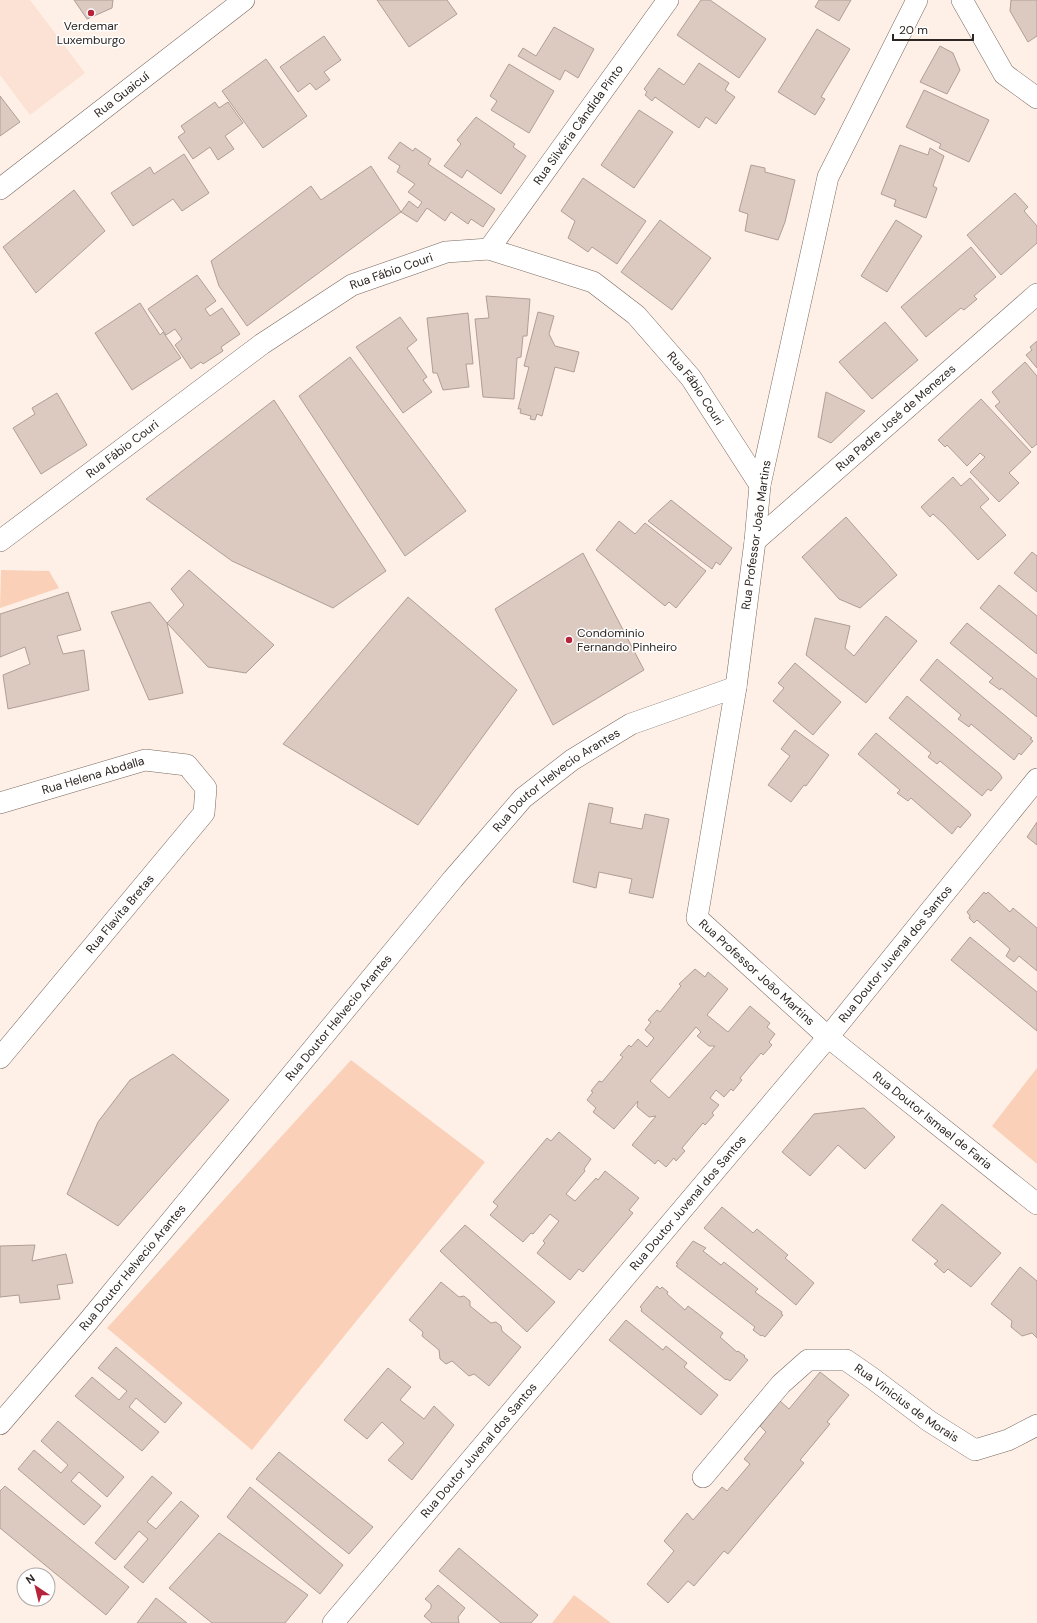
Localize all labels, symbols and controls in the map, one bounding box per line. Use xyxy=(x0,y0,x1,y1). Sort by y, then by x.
marker: Verdemar Luxemburgo xyxy=(86,8,96,18)
scale bar xyxy=(893,16,973,42)
place label: Verdemar Luxemburgo xyxy=(57,18,125,48)
text: 20 m xyxy=(899,22,928,38)
street label: Rua Silvéria Cândida Pinto xyxy=(530,61,627,188)
street label: Rua Guaicuí xyxy=(91,68,153,121)
street label: Rua Fábio Couri xyxy=(348,249,435,293)
street label: Rua Fábio Couri xyxy=(664,348,727,428)
street label: Rua Padre José de Menezes xyxy=(832,361,959,475)
street label: Rua Fábio Couri xyxy=(83,416,162,482)
street label: Rua Professor João Martins xyxy=(738,459,774,611)
place label: Condominio Fernando Pinheiro xyxy=(577,625,677,655)
marker: Condominio Fernando Pinheiro xyxy=(564,635,574,645)
street label: Rua Doutor Helvecio Arantes xyxy=(489,725,623,835)
street label: Rua Helena Abdalla xyxy=(40,753,146,798)
street label: Rua Flavita Bretas xyxy=(82,871,158,957)
street label: Rua Doutor Juvenal dos Santos xyxy=(835,882,956,1026)
street label: Rua Professor João Martins xyxy=(695,916,818,1029)
street label: Rua Doutor Helvecio Arantes xyxy=(282,951,396,1084)
street label: Rua Doutor Ismael de Faria xyxy=(870,1068,995,1173)
street label: Rua Doutor Juvenal dos Santos xyxy=(626,1132,750,1274)
street label: Rua Doutor Helvecio Arantes xyxy=(76,1201,189,1334)
street label: Rua Vinicius de Morais xyxy=(851,1360,962,1446)
street label: Rua Doutor Juvenal dos Santos xyxy=(417,1379,541,1521)
north arrow xyxy=(16,1567,56,1607)
text: N xyxy=(23,1571,38,1587)

